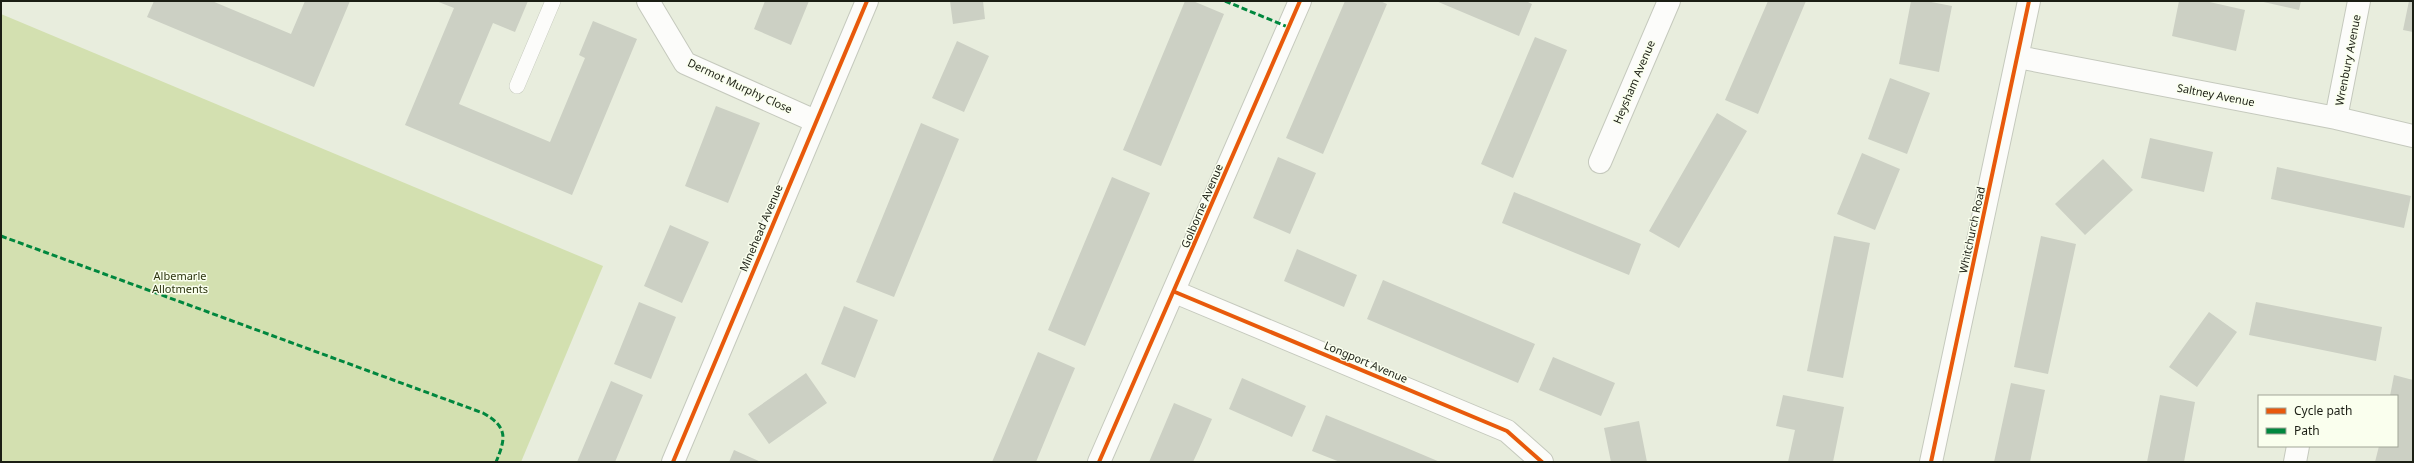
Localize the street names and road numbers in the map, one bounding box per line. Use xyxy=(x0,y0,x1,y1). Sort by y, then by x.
street label: Wrenbury Avenue xyxy=(2331,13,2364,107)
street label: Heysham Avenue xyxy=(1609,38,1658,126)
street label: Dermot Murphy Close xyxy=(685,55,795,116)
street label: Saltney Avenue xyxy=(2176,80,2256,109)
street label: Golborne Avenue xyxy=(1177,161,1226,250)
street label: Minehead Avenue xyxy=(735,182,786,274)
street label: Whitchurch Road xyxy=(1955,185,1988,275)
street label: Longport Avenue xyxy=(1322,337,1410,386)

